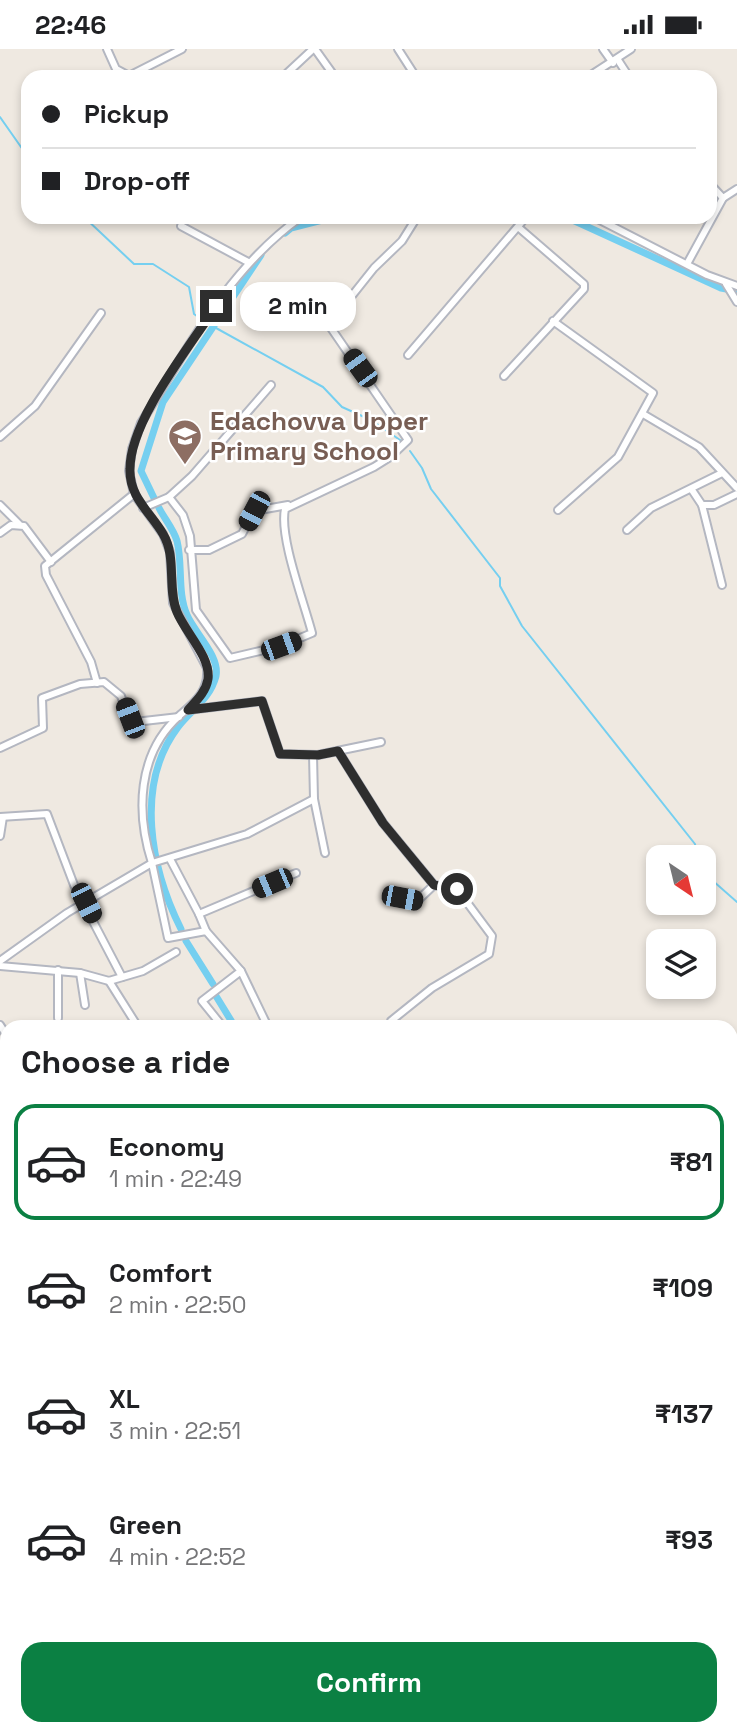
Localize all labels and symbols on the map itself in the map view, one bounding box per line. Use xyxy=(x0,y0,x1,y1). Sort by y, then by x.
callout: 2 min xyxy=(241,281,356,331)
route end xyxy=(200,290,232,322)
car xyxy=(340,345,381,391)
place label: Edachovva Upper Primary School xyxy=(210,404,428,468)
school or university icon: Edachovva Upper Primary School xyxy=(166,417,204,466)
car xyxy=(235,488,274,534)
car xyxy=(258,629,305,663)
car xyxy=(113,695,148,741)
north arrow xyxy=(646,845,716,915)
car xyxy=(249,865,296,901)
route start xyxy=(441,873,473,905)
car xyxy=(68,880,105,926)
car xyxy=(380,884,425,912)

